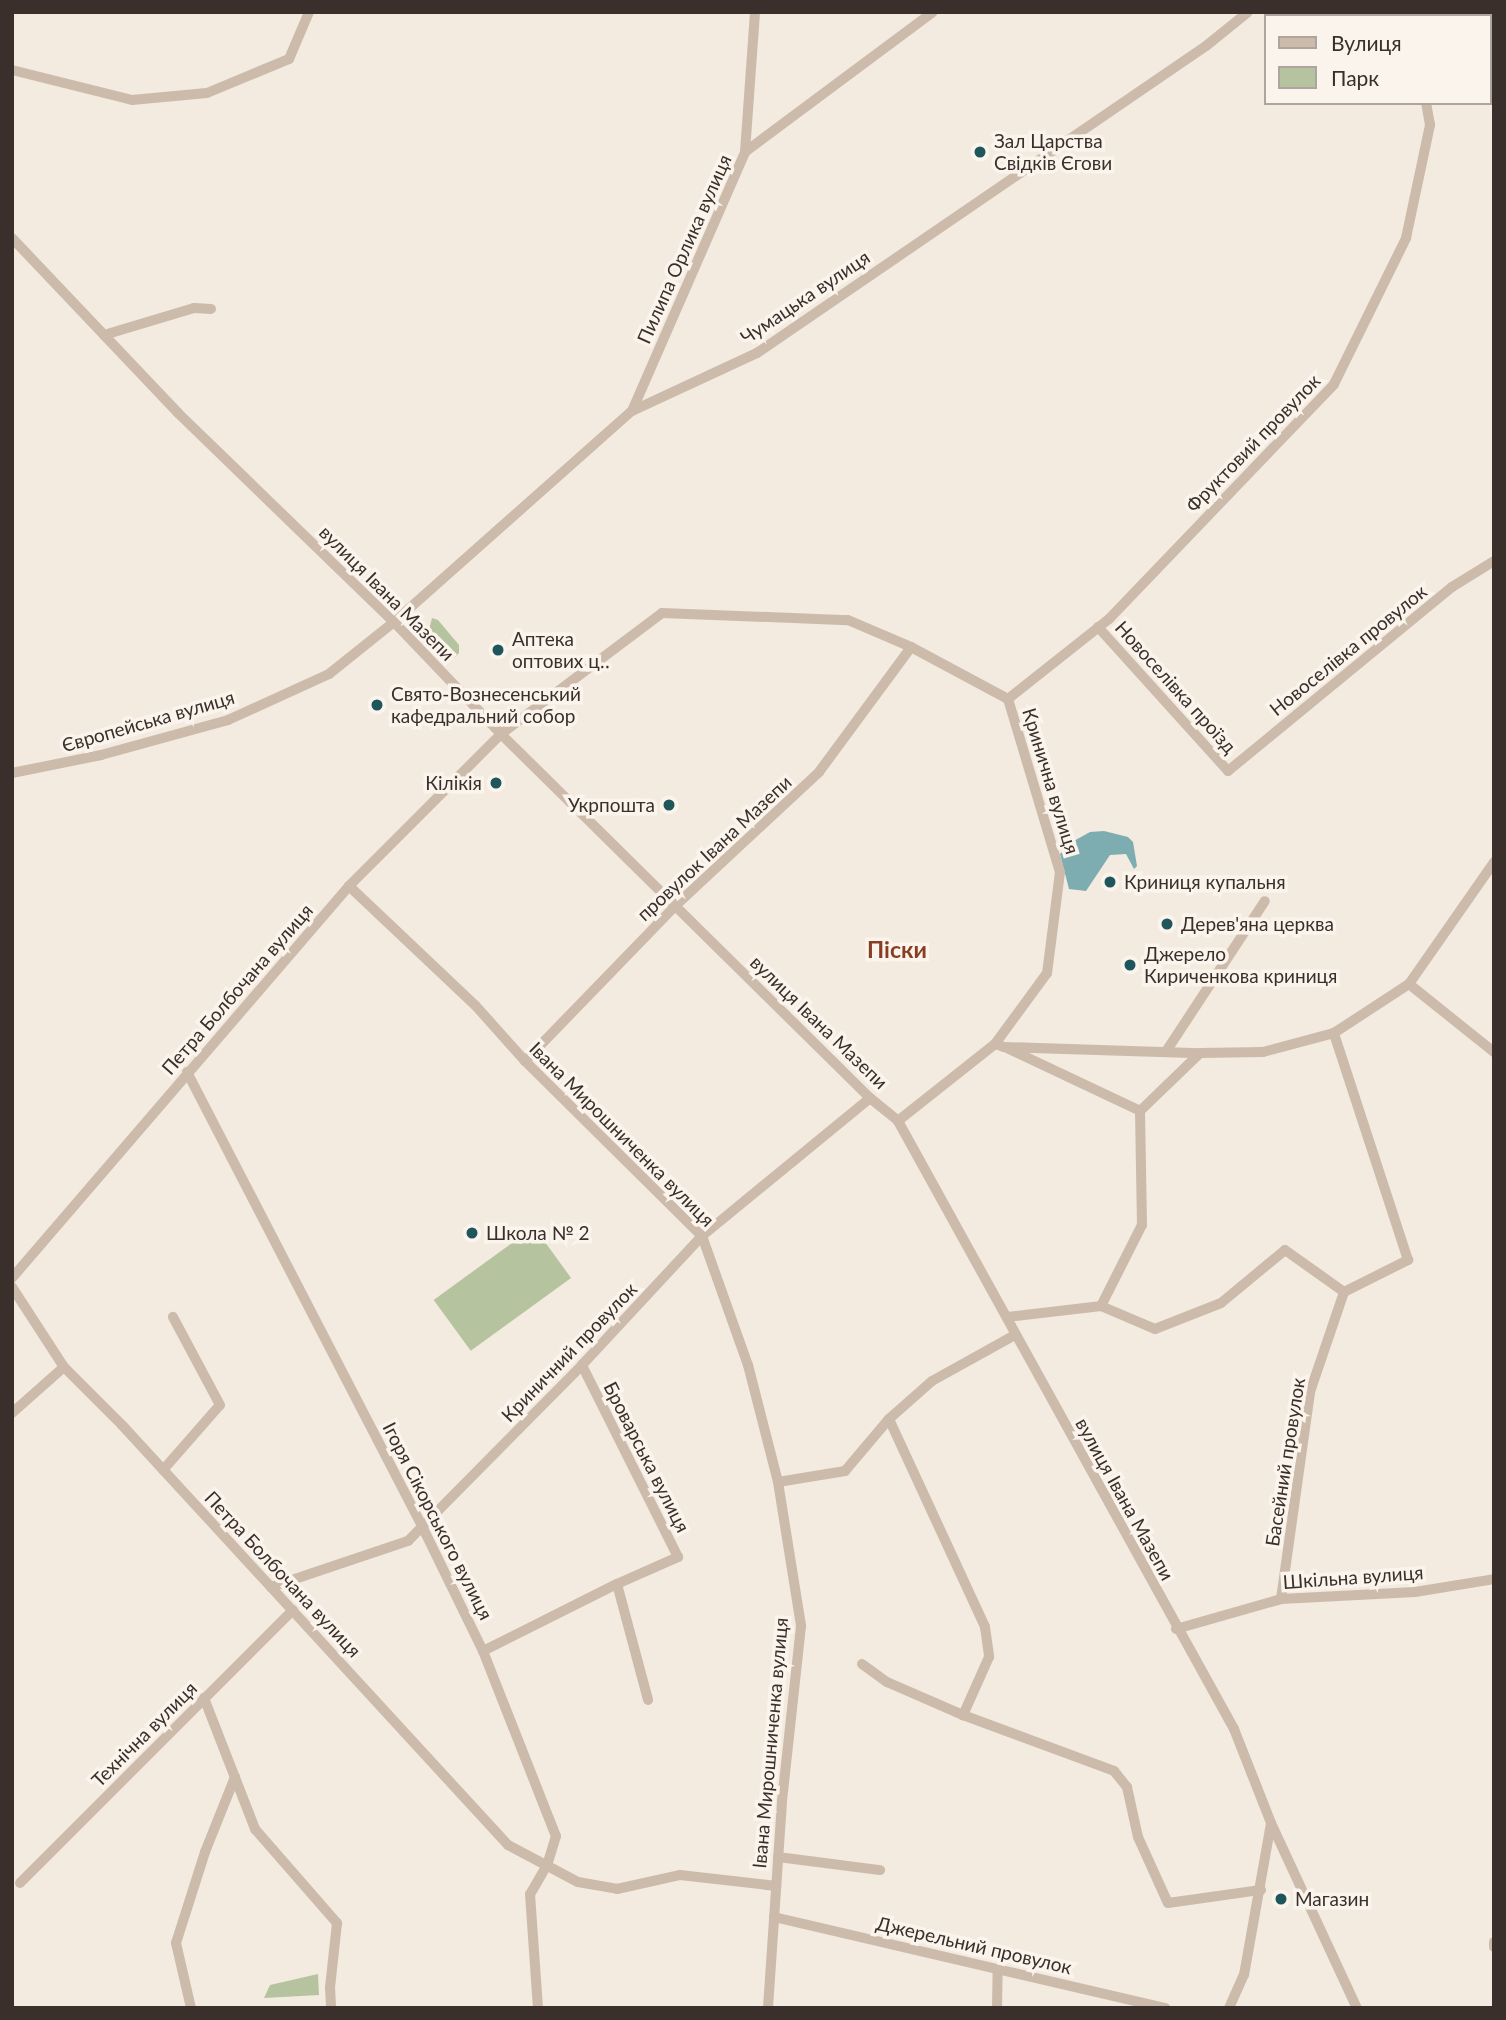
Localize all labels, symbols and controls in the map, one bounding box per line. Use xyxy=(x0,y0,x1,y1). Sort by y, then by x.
legend xyxy=(1264,14,1492,105)
text: Вулиця xyxy=(1331,30,1402,55)
text: Парк xyxy=(1331,65,1379,90)
place label: Зал Царства Свідків Єгови xyxy=(994,130,1112,174)
marker: Зал Царства Свідків Єгови xyxy=(972,144,988,160)
street label: Пилипа Орлика вулиця xyxy=(632,151,736,347)
street label: Чумацька вулиця xyxy=(736,245,874,349)
street label: Фруктовий провулок xyxy=(1181,369,1325,517)
street label: вулиця Івана Мазепи xyxy=(315,521,459,665)
street label: Новоселівка провулок xyxy=(1265,580,1431,720)
street label: Новоселівка проїзд xyxy=(1111,616,1241,758)
place label: Аптека оптових ц‥ xyxy=(512,628,610,672)
marker: Аптека оптових ц‥ xyxy=(490,642,506,658)
place label: Свято-Вознесенський кафедральний собор xyxy=(391,683,581,727)
street label: Європейська вулиця xyxy=(59,685,237,757)
marker: Свято-Вознесенський кафедральний собор xyxy=(369,697,385,713)
street label: Кринична вулиця xyxy=(1018,705,1084,857)
street label: провулок Івана Мазепи xyxy=(632,770,796,926)
place label: Кілікія xyxy=(425,772,482,794)
marker: Кілікія xyxy=(488,775,504,791)
place label: Укрпошта xyxy=(568,794,655,816)
marker: Укрпошта xyxy=(661,797,677,813)
place label: Криниця купальня xyxy=(1124,871,1286,893)
marker: Криниця купальня xyxy=(1102,874,1118,890)
street label: Петра Болбочана вулиця xyxy=(157,899,317,1079)
place label: Дерев'яна церква xyxy=(1181,913,1334,935)
marker: Дерев'яна церква xyxy=(1159,916,1175,932)
district label: Піски xyxy=(867,935,927,963)
place label: Джерело Кириченкова криниця xyxy=(1144,943,1337,987)
street label: вулиця Івана Мазепи xyxy=(746,951,892,1093)
marker: Джерело Кириченкова криниця xyxy=(1122,957,1138,973)
street label: Івана Мирошниченка вулиця xyxy=(525,1037,719,1231)
place label: Школа № 2 xyxy=(486,1222,590,1244)
marker: Школа № 2 xyxy=(464,1225,480,1241)
street label: Криничний провулок xyxy=(497,1278,641,1426)
street label: Басейний провулок xyxy=(1260,1376,1310,1548)
street label: Броварська вулиця xyxy=(599,1378,695,1536)
street label: вулиця Івана Мазепи xyxy=(1071,1414,1179,1584)
street label: Ігоря Сікорського вулиця xyxy=(378,1418,498,1624)
street label: Петра Болбочана вулиця xyxy=(200,1486,366,1662)
street label: Шкільна вулиця xyxy=(1282,1561,1424,1593)
street label: Івана Мирошниченка вулиця xyxy=(748,1617,792,1869)
street label: Технічна вулиця xyxy=(87,1677,201,1791)
place label: Магазин xyxy=(1295,1888,1369,1910)
marker: Магазин xyxy=(1273,1891,1289,1907)
street label: Джерельний провулок xyxy=(874,1911,1074,1979)

